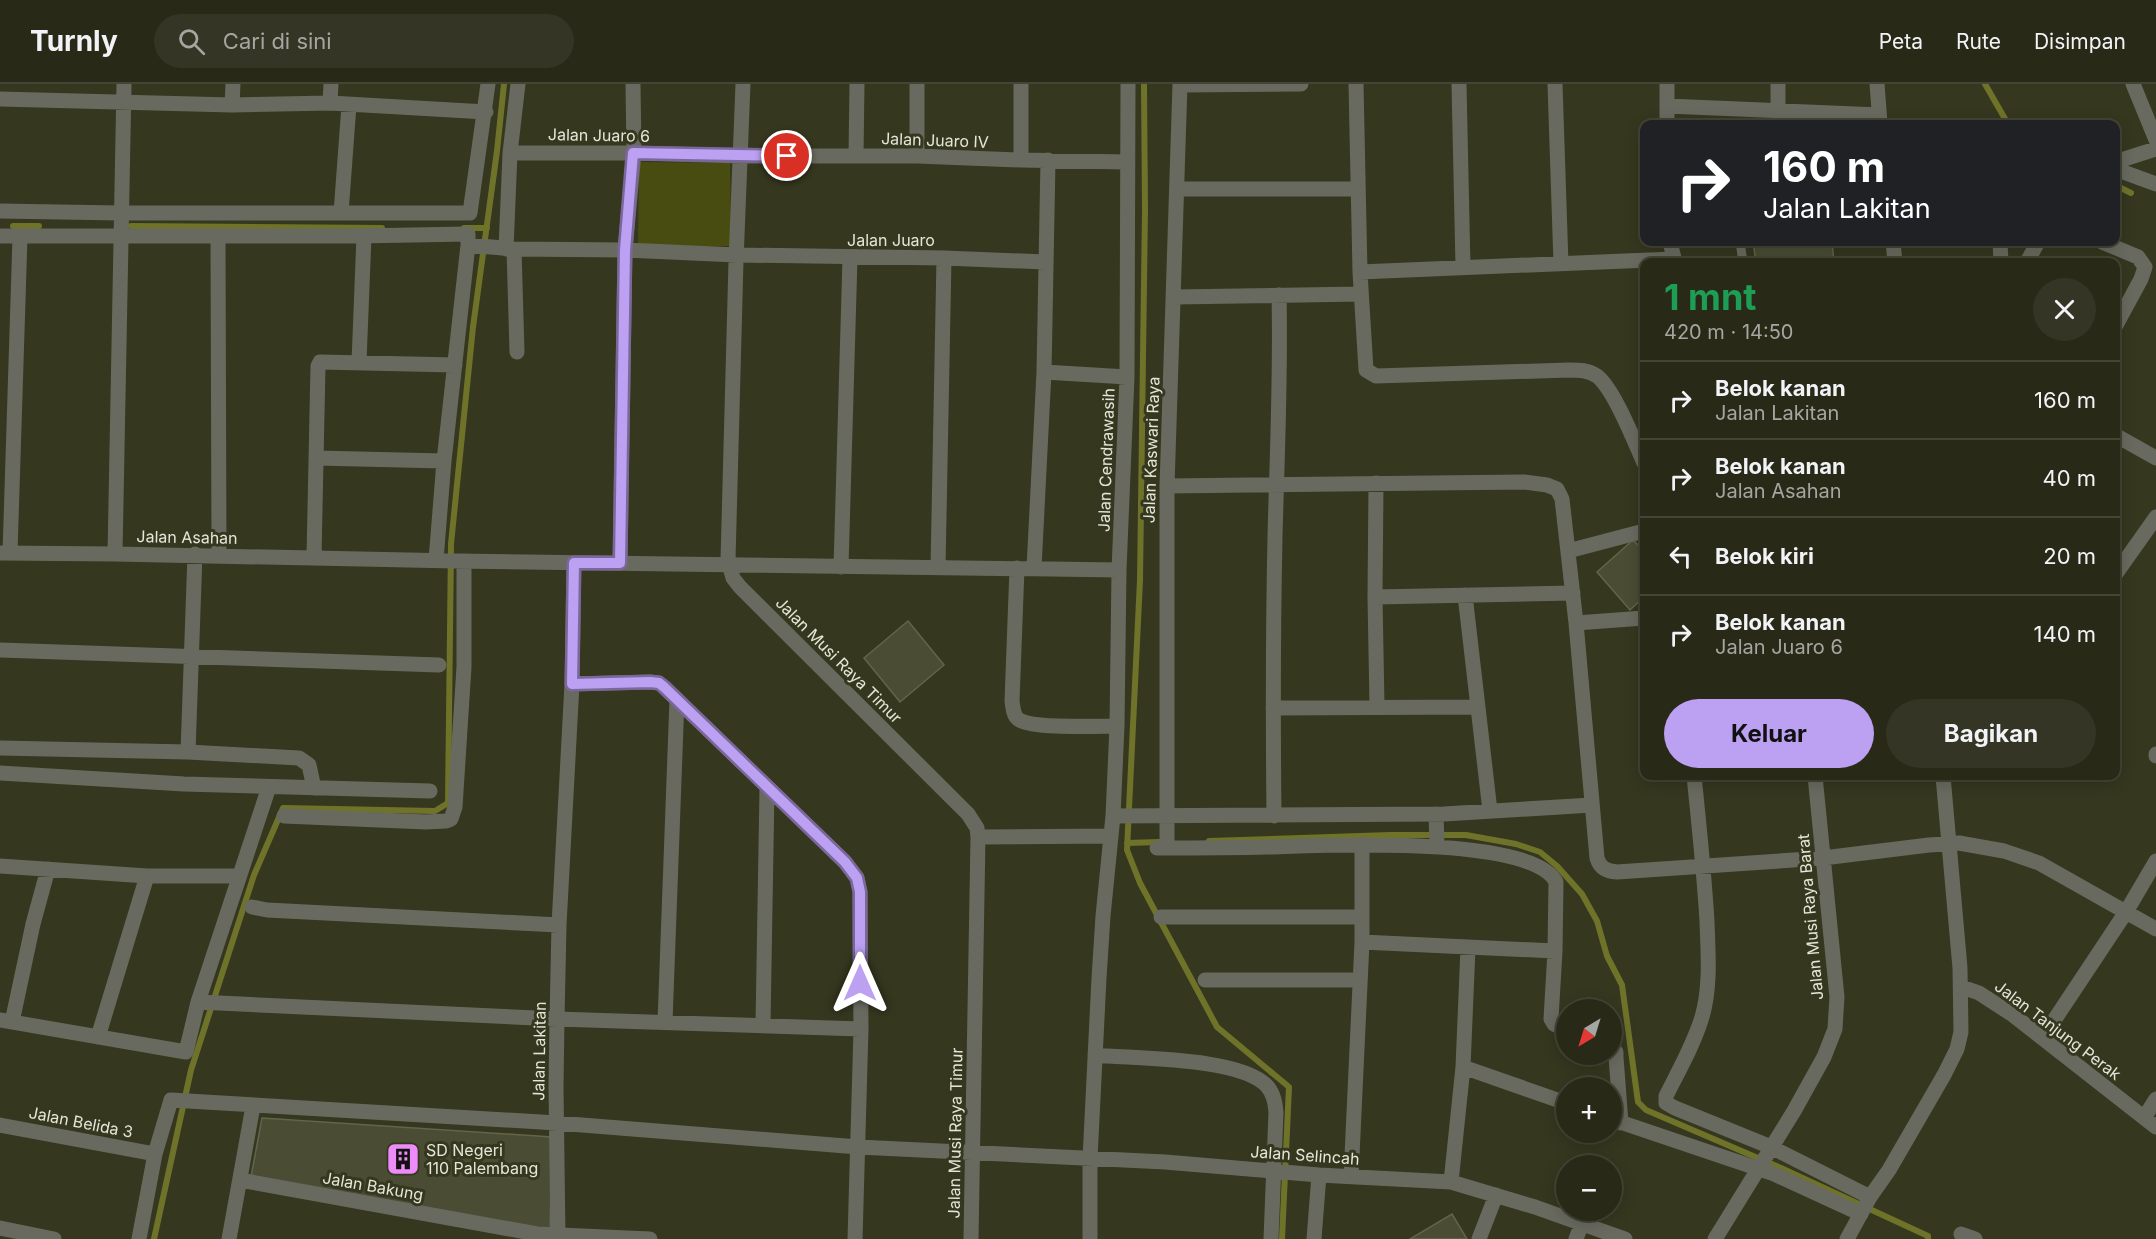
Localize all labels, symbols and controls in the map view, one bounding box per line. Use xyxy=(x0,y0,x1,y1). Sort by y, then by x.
search box xyxy=(154,14,574,68)
text: Turnly xyxy=(30,24,118,58)
icon: search xyxy=(175,25,208,58)
text: Cari di sini xyxy=(223,28,332,54)
text: Peta xyxy=(1879,29,1923,54)
text: Rute xyxy=(1956,29,2001,54)
text: Disimpan xyxy=(2034,29,2126,54)
street label: Jalan Juaro 6 xyxy=(548,124,650,146)
street label: Jalan Juaro IV xyxy=(881,128,989,152)
pin xyxy=(761,130,812,181)
icon: arrive xyxy=(770,139,803,172)
text: 160 m xyxy=(1763,141,1885,192)
icon: right xyxy=(1664,144,1742,222)
text: Jalan Lakitan xyxy=(1763,192,1931,225)
street label: Jalan Juaro xyxy=(847,230,935,250)
text: 1 mnt xyxy=(1664,275,1757,319)
button: close xyxy=(2033,278,2096,341)
text: 420 m · 14:50 xyxy=(1664,320,1793,344)
text: Belok kanan xyxy=(1715,375,1846,401)
street label: Jalan Kaswari Raya xyxy=(1138,376,1164,524)
icon: right xyxy=(1664,384,1697,417)
text: 160 m xyxy=(2034,387,2096,413)
street label: Jalan Cendrawasih xyxy=(1093,388,1119,532)
text: Jalan Lakitan xyxy=(1715,401,1839,425)
text: Belok kanan xyxy=(1715,453,1846,479)
icon: right xyxy=(1664,462,1697,495)
text: 40 m xyxy=(2042,465,2096,491)
text: Jalan Asahan xyxy=(1715,479,1842,503)
street label: Jalan Asahan xyxy=(136,526,238,548)
icon: left xyxy=(1664,540,1697,573)
text: Belok kiri xyxy=(1715,543,1814,569)
text: 20 m xyxy=(2043,543,2096,569)
street label: Jalan Musi Raya Timur xyxy=(772,593,906,727)
text: Belok kanan xyxy=(1715,609,1846,635)
icon: right xyxy=(1664,618,1697,651)
text: 140 m xyxy=(2034,621,2096,647)
text: Jalan Juaro 6 xyxy=(1715,635,1843,659)
button: Keluar xyxy=(1664,699,1874,768)
button: Bagikan xyxy=(1886,699,2096,768)
street label: Jalan Musi Raya Barat xyxy=(1793,833,1827,1001)
position arrow xyxy=(828,951,892,1015)
street label: Jalan Tanjung Perak xyxy=(1991,976,2125,1084)
north arrow xyxy=(1556,999,1622,1065)
map controls xyxy=(1556,999,1622,1221)
street label: Jalan Lakitan xyxy=(528,1001,550,1101)
street label: Jalan Musi Raya Timur xyxy=(944,1047,966,1219)
button: + xyxy=(1556,1077,1622,1143)
street label: Jalan Belida 3 xyxy=(27,1102,135,1142)
place label: SD Negeri 110 Palembang xyxy=(426,1140,538,1178)
building icon: SD Negeri 110 Palembang xyxy=(385,1141,421,1177)
street label: Jalan Selincah xyxy=(1250,1141,1360,1169)
button: − xyxy=(1556,1155,1622,1221)
street label: Jalan Bakung xyxy=(321,1167,425,1205)

